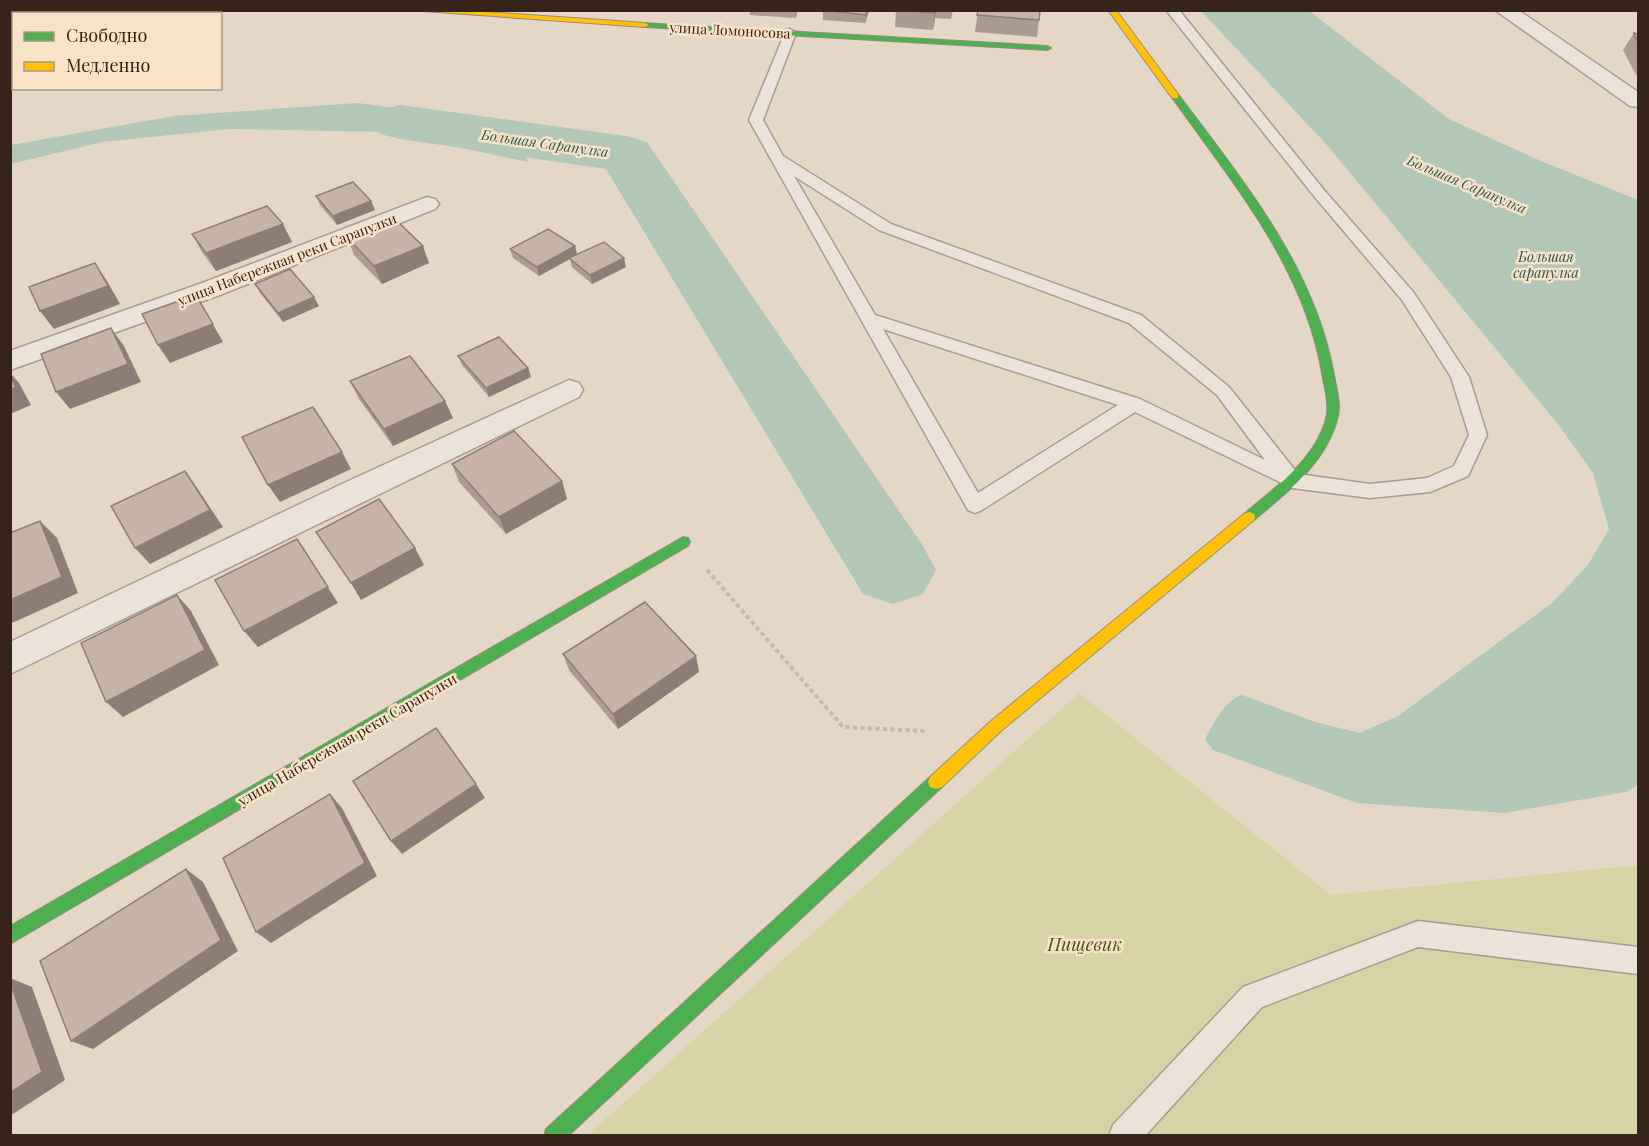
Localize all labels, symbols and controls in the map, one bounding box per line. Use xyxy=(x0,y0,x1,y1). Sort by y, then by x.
legend xyxy=(12,12,222,90)
street label: улица Ломоносова xyxy=(668,17,791,43)
text: Свободно xyxy=(66,23,147,47)
text: Медленно xyxy=(66,53,151,77)
water label: Большая Сарапулка xyxy=(479,125,610,161)
water label: Большая Сарапулка xyxy=(1403,150,1530,218)
street label: улица Набережная реки Сарапулки xyxy=(174,208,399,310)
water label: Большая сарапулка xyxy=(1513,247,1579,282)
street label: улица Набережная реки Сарапулки xyxy=(233,668,460,811)
park label: Пищевик xyxy=(1047,932,1122,956)

